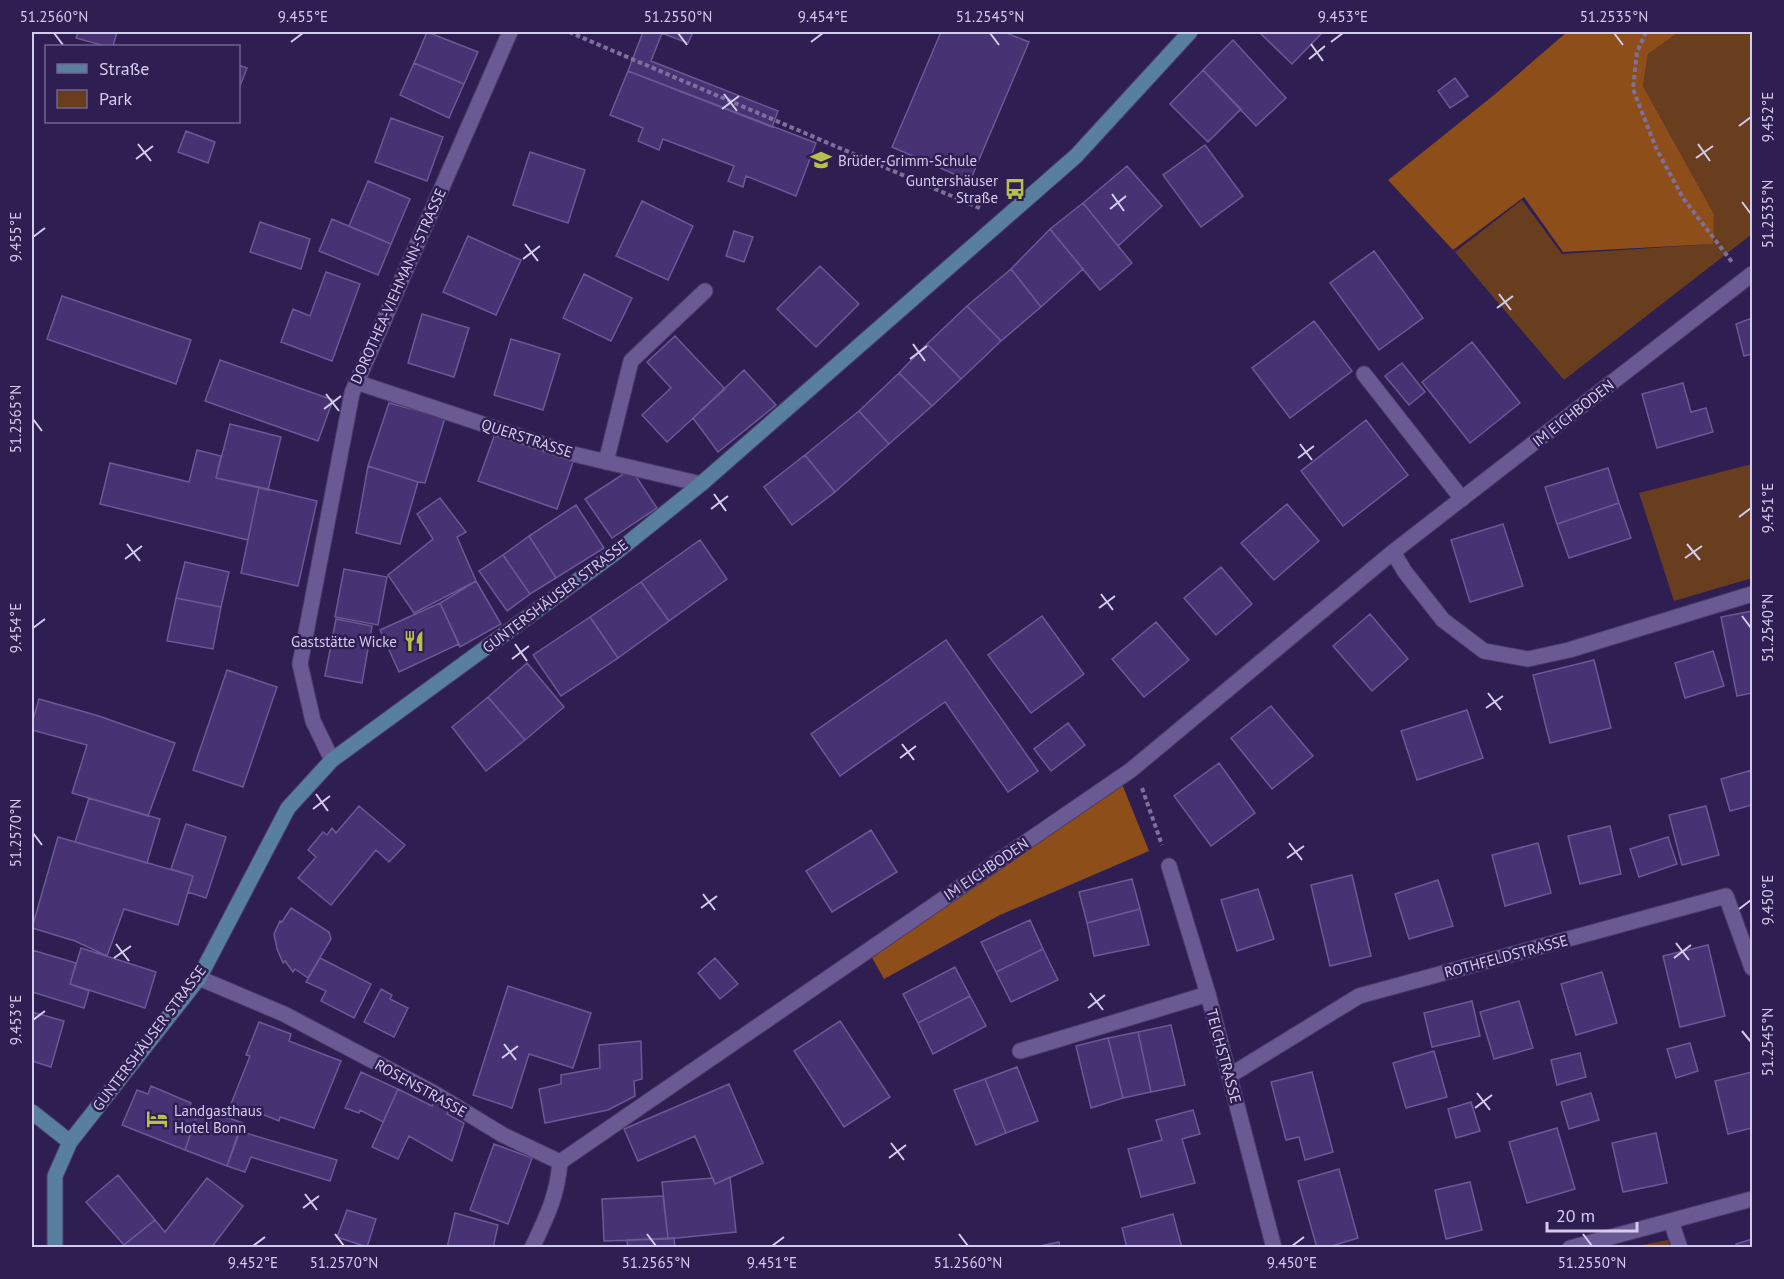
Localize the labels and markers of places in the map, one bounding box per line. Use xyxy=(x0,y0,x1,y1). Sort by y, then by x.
school or university icon: Brüder-Grimm-Schule xyxy=(809,148,833,172)
place label: Brüder-Grimm-Schule xyxy=(838,151,977,170)
place label: Guntershäuser Straße xyxy=(906,171,998,207)
bus stop icon: Guntershäuser Straße xyxy=(1003,177,1027,201)
restaurant icon: Gaststätte Wicke xyxy=(402,629,426,653)
place label: Gaststätte Wicke xyxy=(291,632,397,651)
place label: Landgasthaus Hotel Bonn xyxy=(174,1101,262,1137)
hotel icon: Landgasthaus Hotel Bonn xyxy=(145,1107,169,1131)

